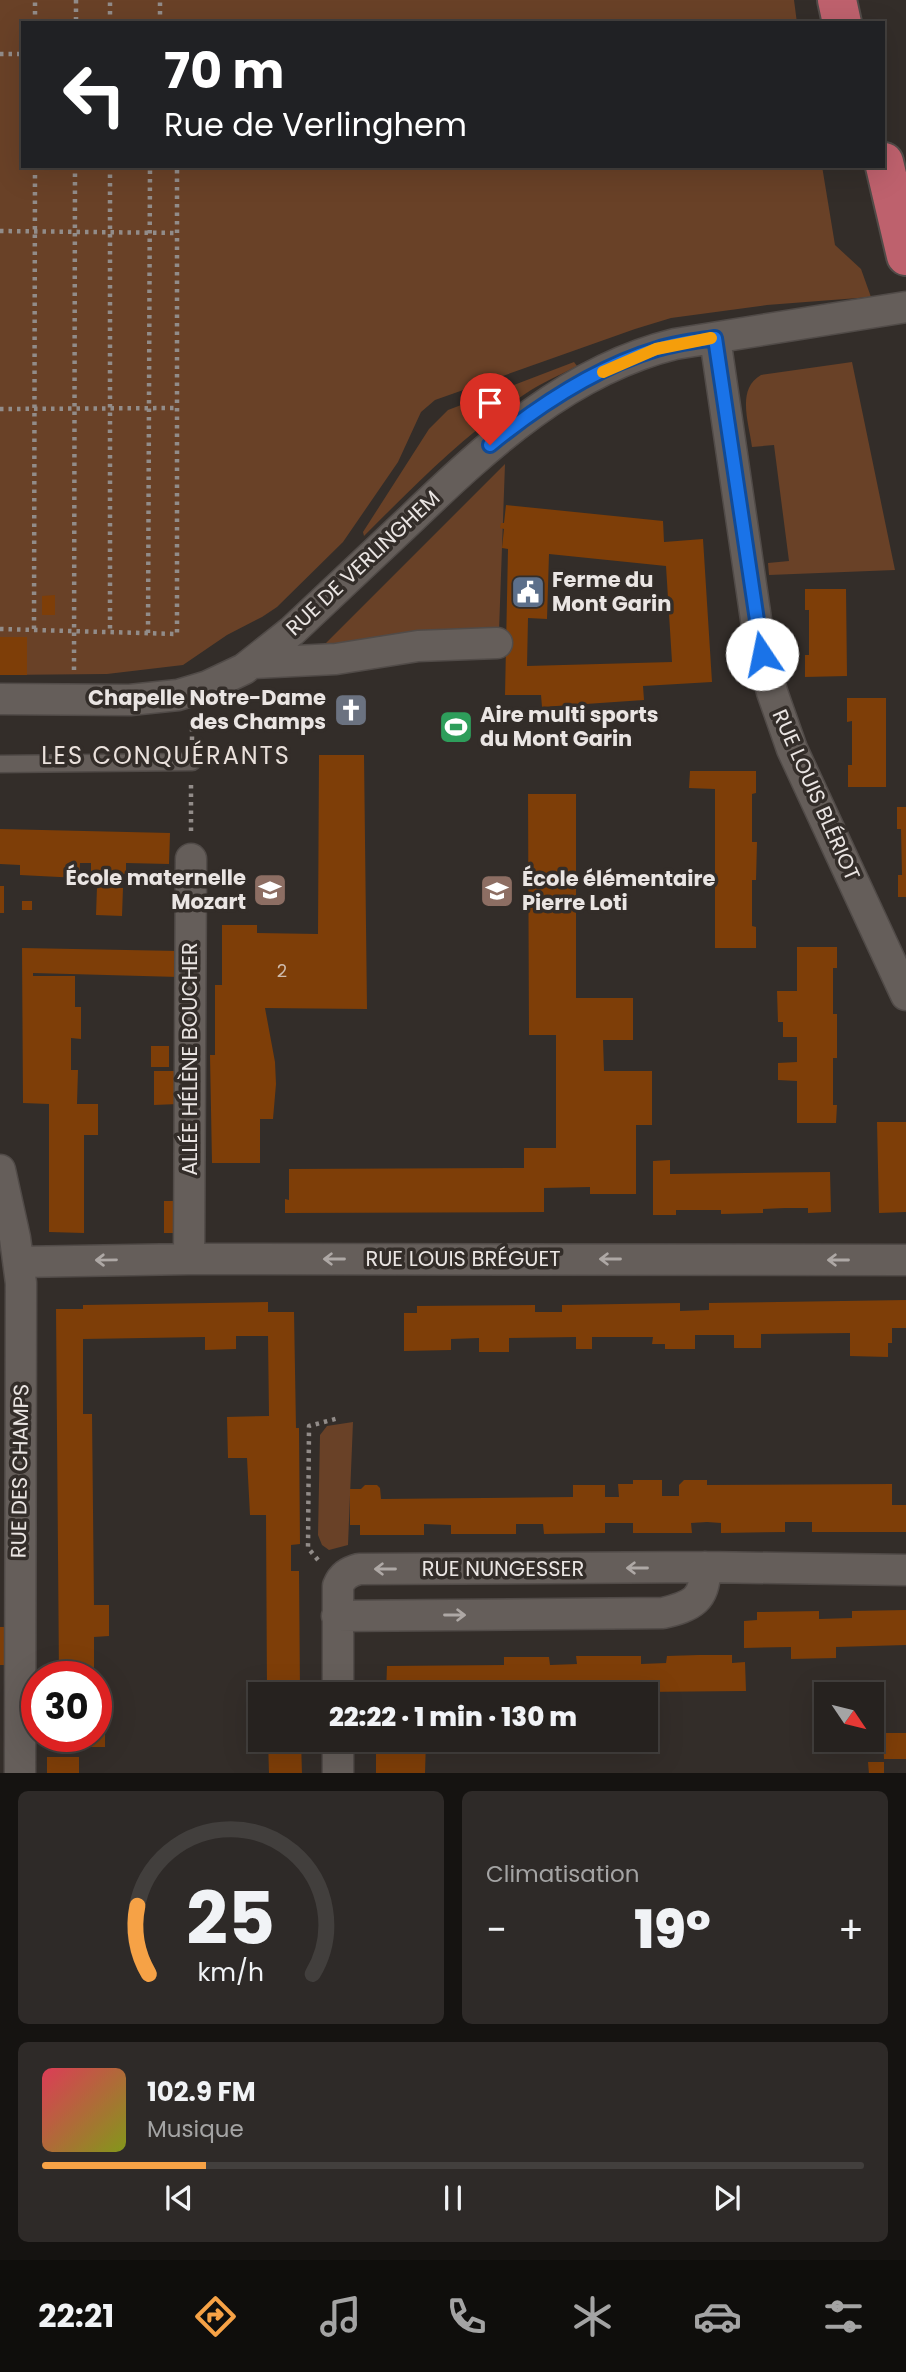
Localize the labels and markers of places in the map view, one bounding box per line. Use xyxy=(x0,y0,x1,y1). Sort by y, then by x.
pin xyxy=(460,373,520,445)
place label: Ferme du Mont Garin xyxy=(552,565,671,618)
public building icon: Ferme du Mont Garin xyxy=(509,573,547,611)
place label: Chapelle Notre-Dame des Champs xyxy=(88,683,326,736)
church icon: Chapelle Notre-Dame des Champs xyxy=(332,691,370,729)
place label: Aire multi sports du Mont Garin xyxy=(480,700,658,753)
sports icon: Aire multi sports du Mont Garin xyxy=(437,708,475,746)
place label: École maternelle Mozart xyxy=(66,863,246,916)
place label: École élémentaire Pierre Loti xyxy=(522,864,715,917)
school or university icon: École maternelle Mozart xyxy=(251,871,289,909)
school or university icon: École élémentaire Pierre Loti xyxy=(478,872,516,910)

